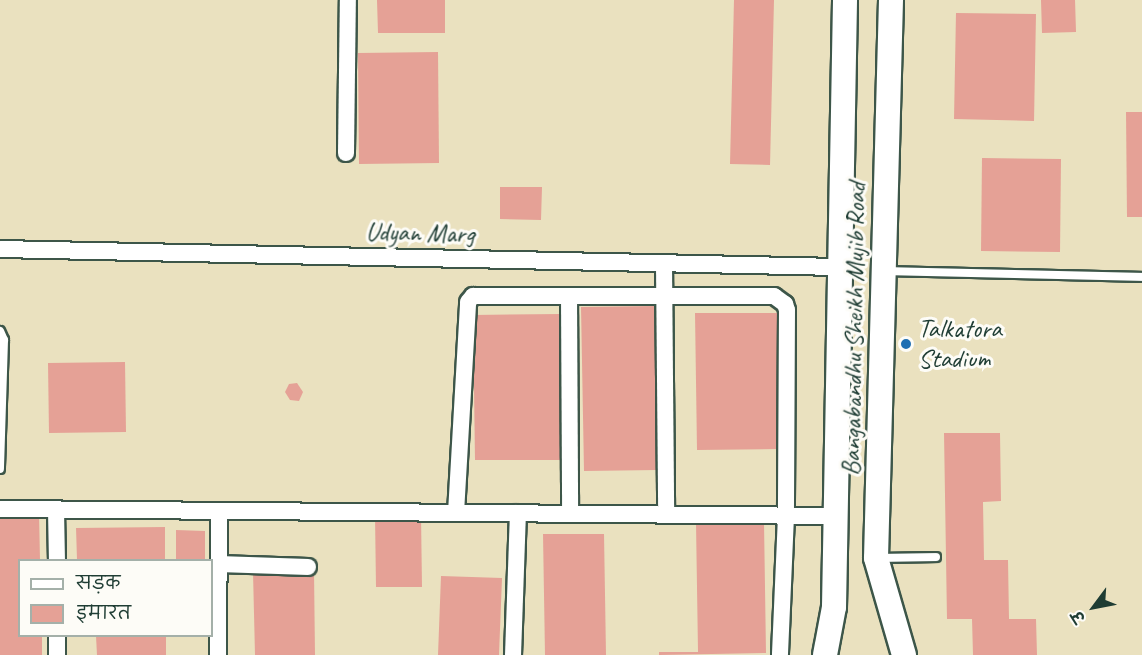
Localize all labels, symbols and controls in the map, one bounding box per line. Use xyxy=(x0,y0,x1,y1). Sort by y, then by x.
street label: Bangabandhu Sheikh Mujib Road xyxy=(836,182,872,476)
street label: Udyan Marg xyxy=(365,216,475,250)
place label: Talkatora Stadium xyxy=(918,313,1002,374)
marker: Talkatora Stadium xyxy=(899,337,913,351)
legend xyxy=(18,559,213,637)
text: सड़क xyxy=(76,572,120,594)
north arrow xyxy=(1064,577,1124,637)
text: इमारत xyxy=(76,602,131,624)
text: उ xyxy=(1067,607,1090,626)

